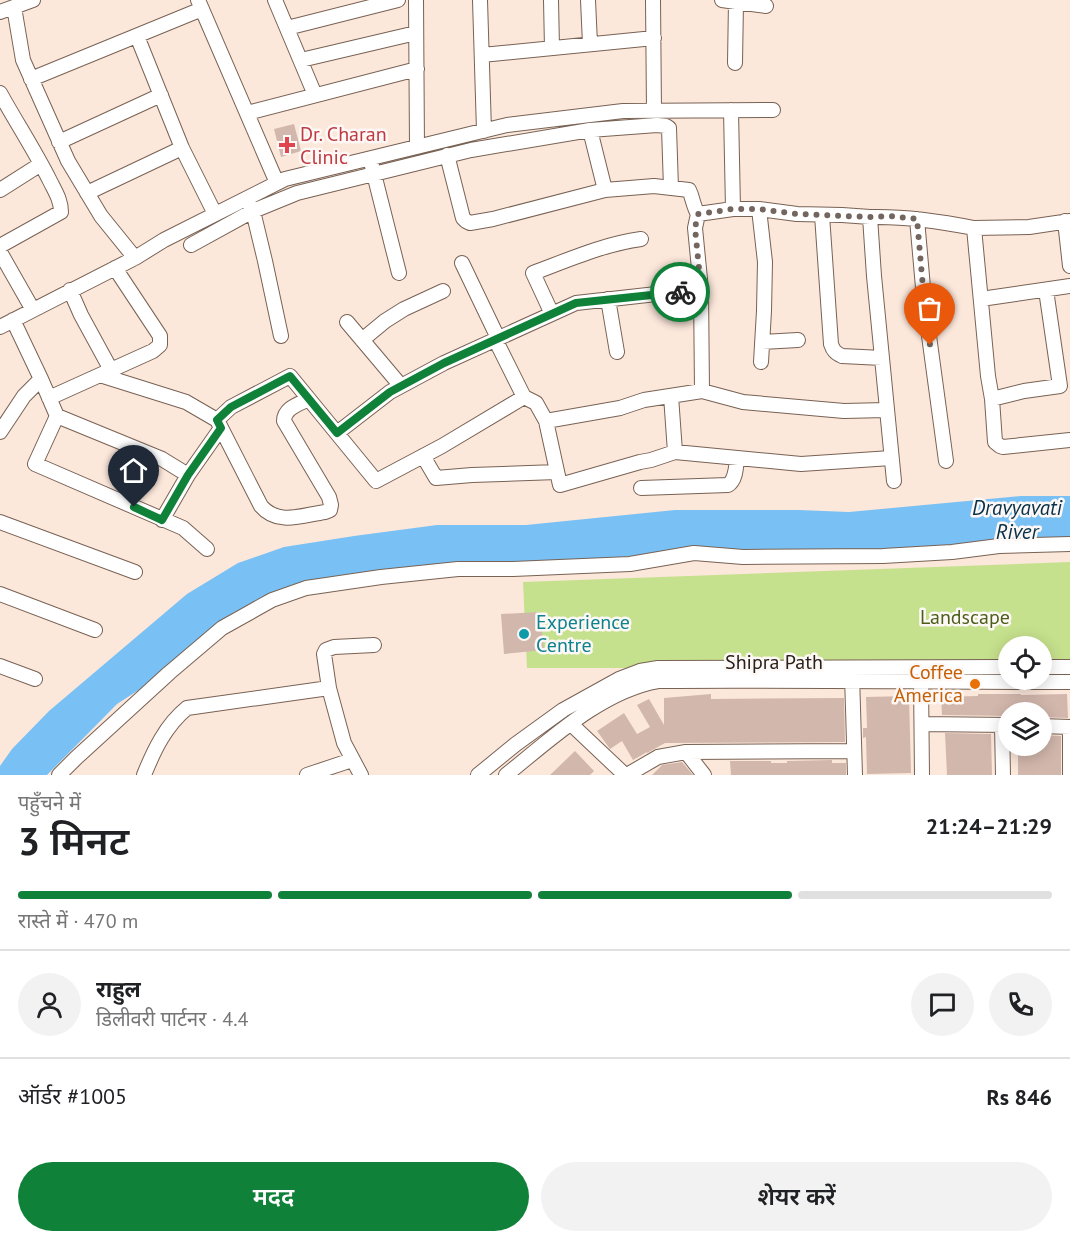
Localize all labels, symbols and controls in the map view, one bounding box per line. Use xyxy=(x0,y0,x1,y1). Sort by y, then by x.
place label: Dr. Charan Clinic xyxy=(300,121,387,170)
marker: Dr. Charan Clinic xyxy=(278,136,296,154)
courier xyxy=(650,262,710,322)
icon: bike xyxy=(664,276,697,309)
pin xyxy=(904,283,955,345)
icon: bag xyxy=(913,292,946,325)
pin xyxy=(108,445,159,507)
icon: home xyxy=(117,454,150,487)
water label: Dravyavati River xyxy=(972,494,1062,545)
park label: Landscape xyxy=(920,604,1010,630)
place label: Experience Centre xyxy=(536,609,630,658)
marker: Experience Centre xyxy=(517,627,531,641)
map controls xyxy=(998,636,1052,756)
button: locate xyxy=(998,636,1052,690)
street label: Shipra Path xyxy=(725,649,823,675)
place label: Coffee America xyxy=(894,659,963,708)
marker: Coffee America xyxy=(968,677,982,691)
button: layers xyxy=(998,702,1052,756)
text: पहुँचने में xyxy=(18,790,81,816)
text: 21:24–21:29 xyxy=(926,812,1052,840)
text: 3 मिनट xyxy=(18,815,129,866)
text: रास्ते में · 470 m xyxy=(18,908,138,934)
button: person xyxy=(18,973,81,1036)
button: chat xyxy=(911,973,974,1036)
button: phone xyxy=(989,973,1052,1036)
text: राहुल xyxy=(96,975,141,1003)
text: डिलीवरी पार्टनर · 4.4 xyxy=(96,1006,248,1032)
text: ऑर्डर #1005 xyxy=(18,1082,127,1110)
text: Rs 846 xyxy=(986,1083,1052,1111)
button: मदद xyxy=(18,1162,529,1231)
button: शेयर करें xyxy=(541,1162,1052,1231)

